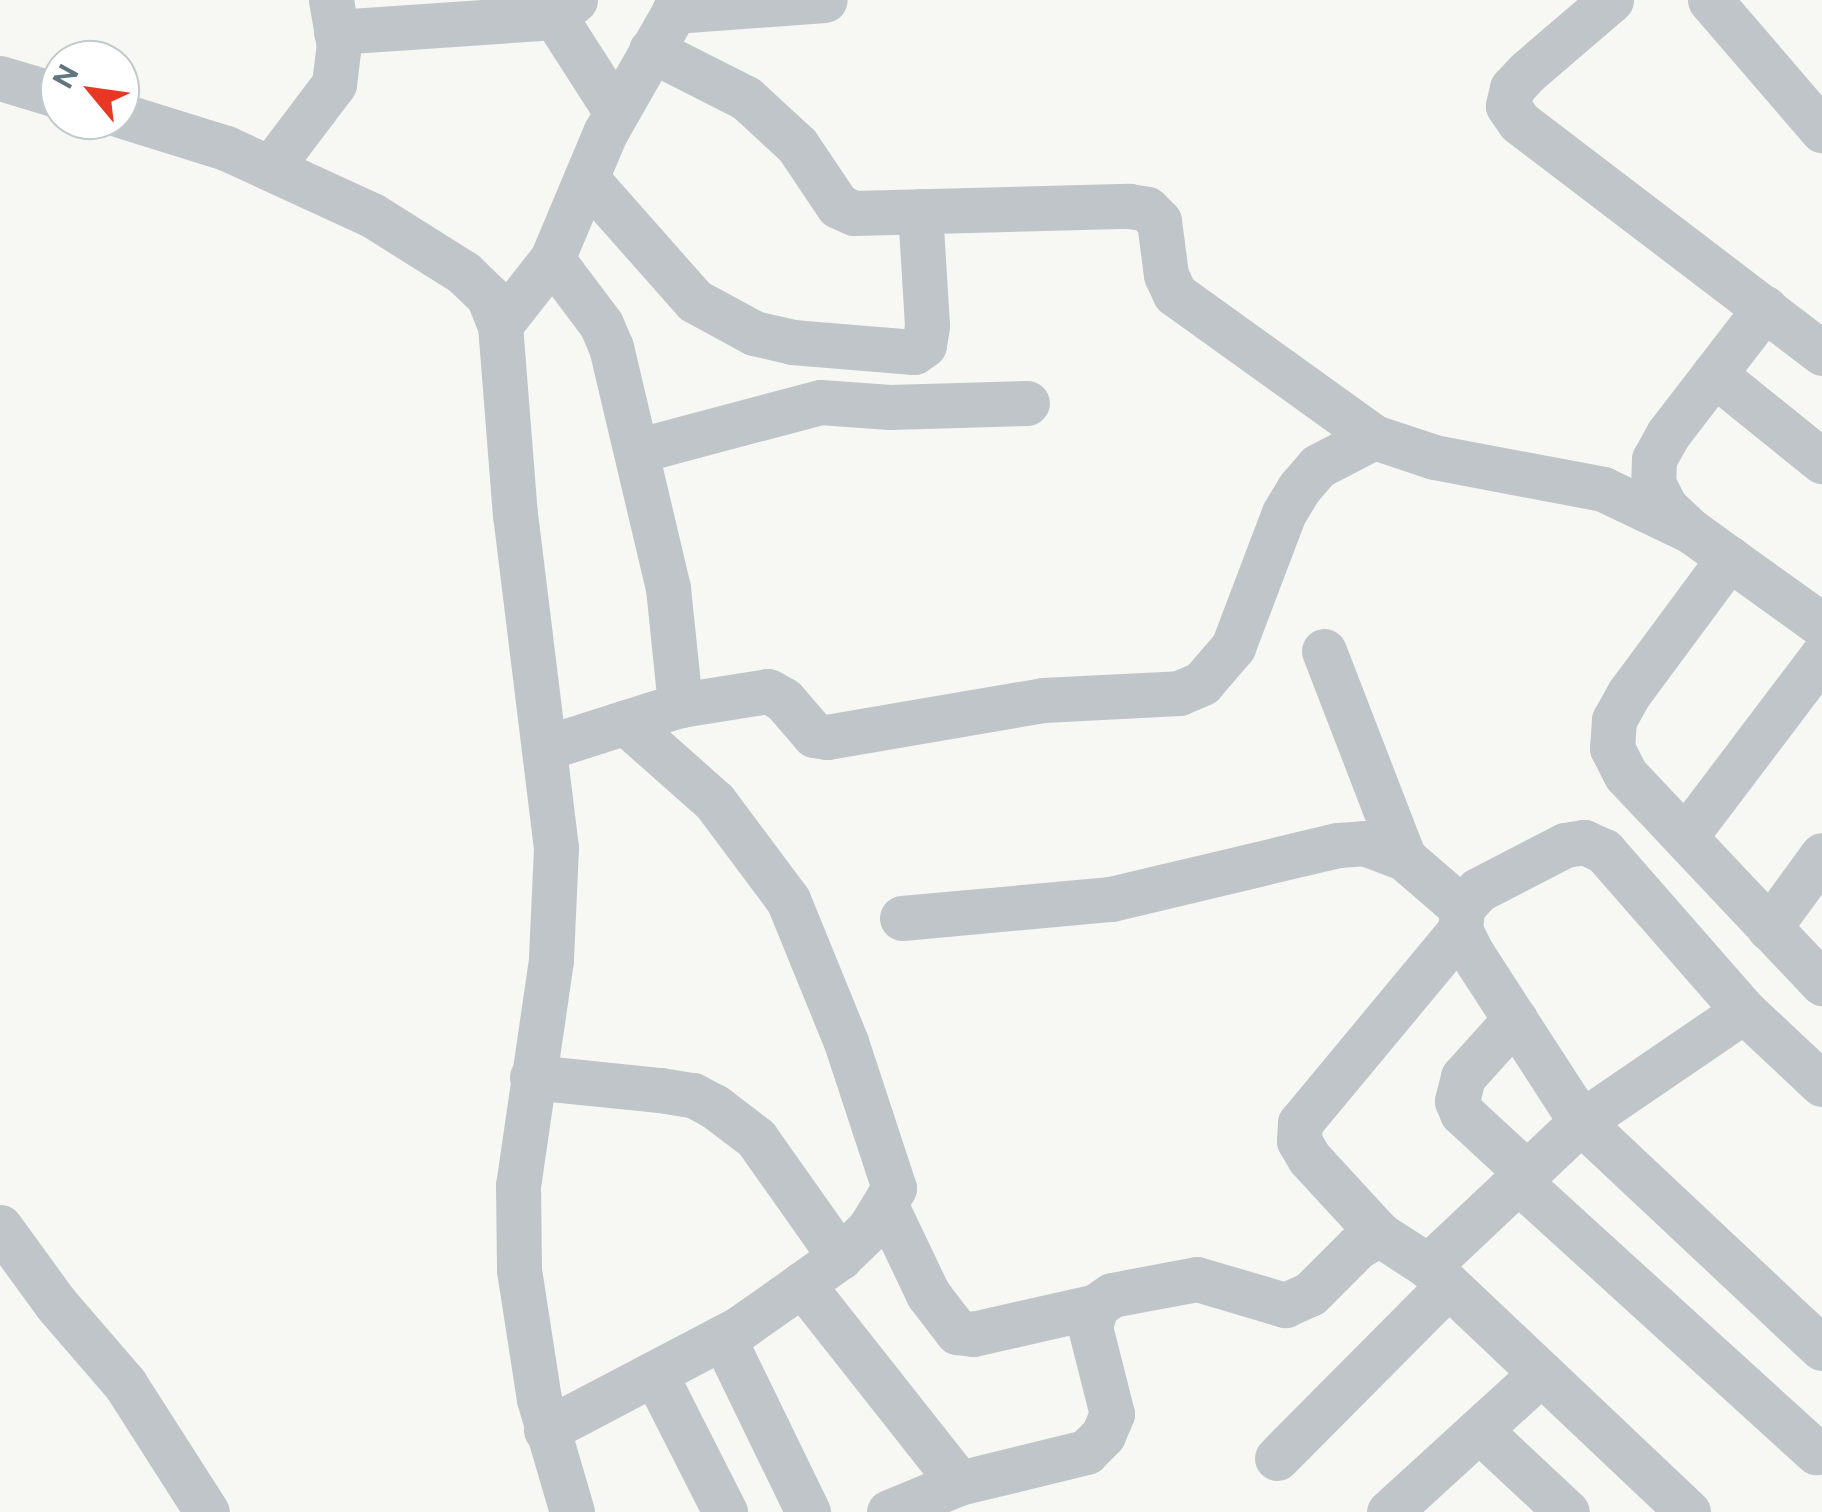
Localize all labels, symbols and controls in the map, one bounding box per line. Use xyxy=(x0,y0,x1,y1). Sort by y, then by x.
north arrow xyxy=(40,40,140,140)
text: N xyxy=(45,59,85,94)

